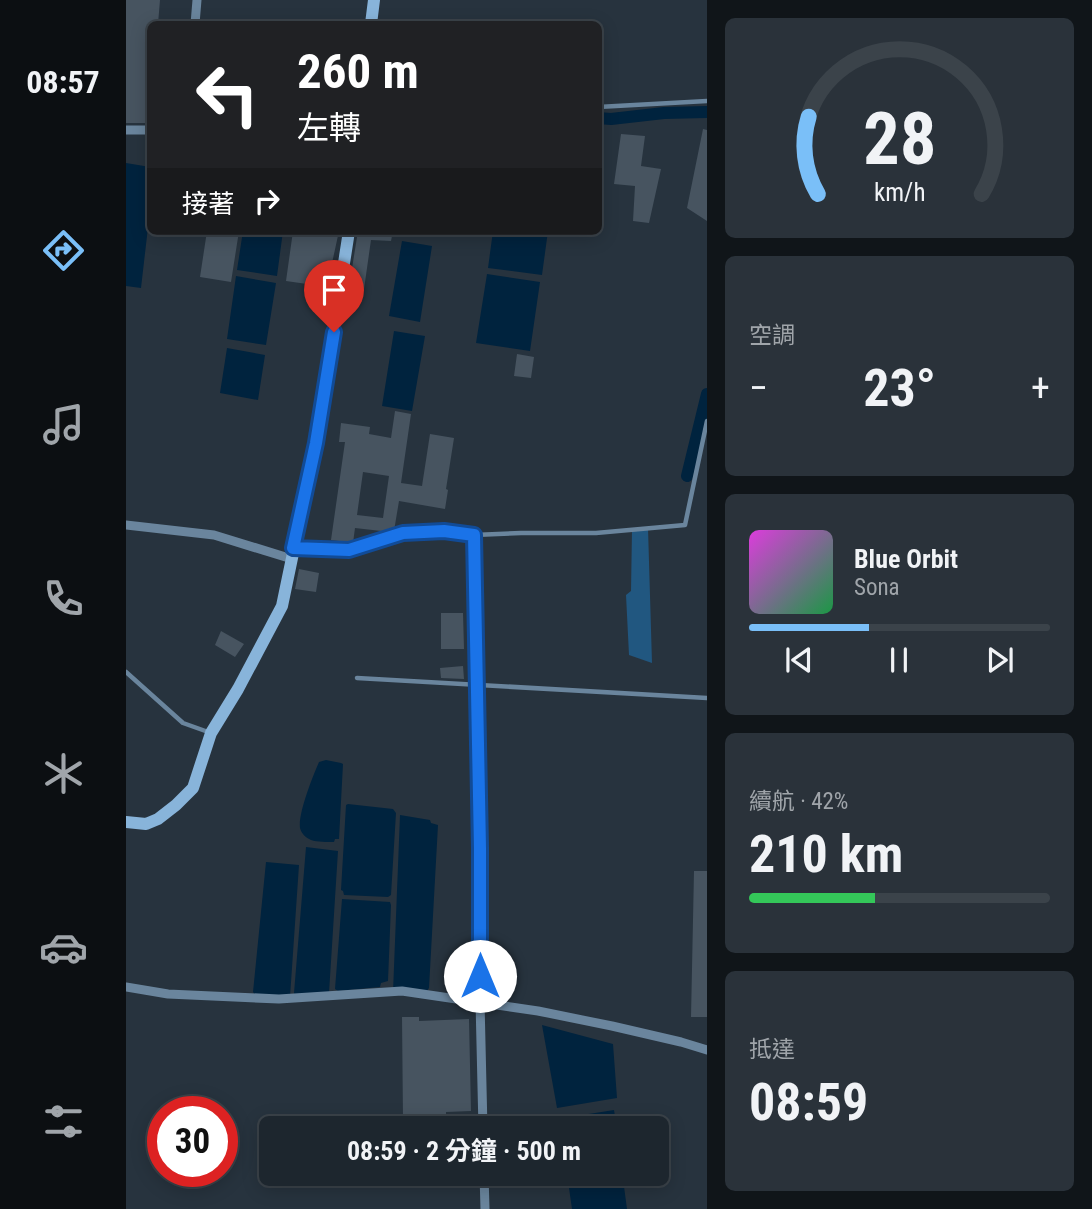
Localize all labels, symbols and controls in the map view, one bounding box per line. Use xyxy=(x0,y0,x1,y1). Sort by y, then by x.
text: 260 m xyxy=(297,43,419,100)
icon: left xyxy=(182,49,273,140)
text: 08:57 xyxy=(26,63,100,101)
text: 28 xyxy=(863,96,936,182)
text: 左轉 xyxy=(297,109,361,147)
text: km/h xyxy=(874,178,925,207)
icon: right xyxy=(248,182,286,220)
text: 接著 xyxy=(182,189,234,219)
icon: directions xyxy=(39,226,88,275)
pin xyxy=(304,260,364,332)
icon: arrive xyxy=(315,271,353,309)
text: 空調 xyxy=(749,322,795,349)
text: 23° xyxy=(863,358,936,419)
text: − xyxy=(749,366,768,410)
text: + xyxy=(1031,366,1050,410)
icon: music xyxy=(39,400,88,449)
text: Blue Orbit xyxy=(854,544,958,574)
icon: phone xyxy=(39,574,88,623)
text: Sona xyxy=(854,574,900,601)
icon: previous xyxy=(780,641,818,679)
icon: pause xyxy=(880,641,918,679)
icon: next xyxy=(981,641,1019,679)
icon: climate xyxy=(39,749,88,798)
text: 續航 · 42% xyxy=(749,788,848,815)
text: 210 km xyxy=(749,824,903,885)
icon: car xyxy=(39,923,88,972)
position arrow xyxy=(443,939,517,1013)
text: 抵達 xyxy=(749,1036,795,1063)
text: 08:59 xyxy=(749,1072,868,1133)
speed limit sign: 30 xyxy=(147,1096,238,1187)
icon: filters xyxy=(39,1097,88,1146)
text: 08:59 · 2 分鐘 · 500 m xyxy=(347,1136,581,1166)

